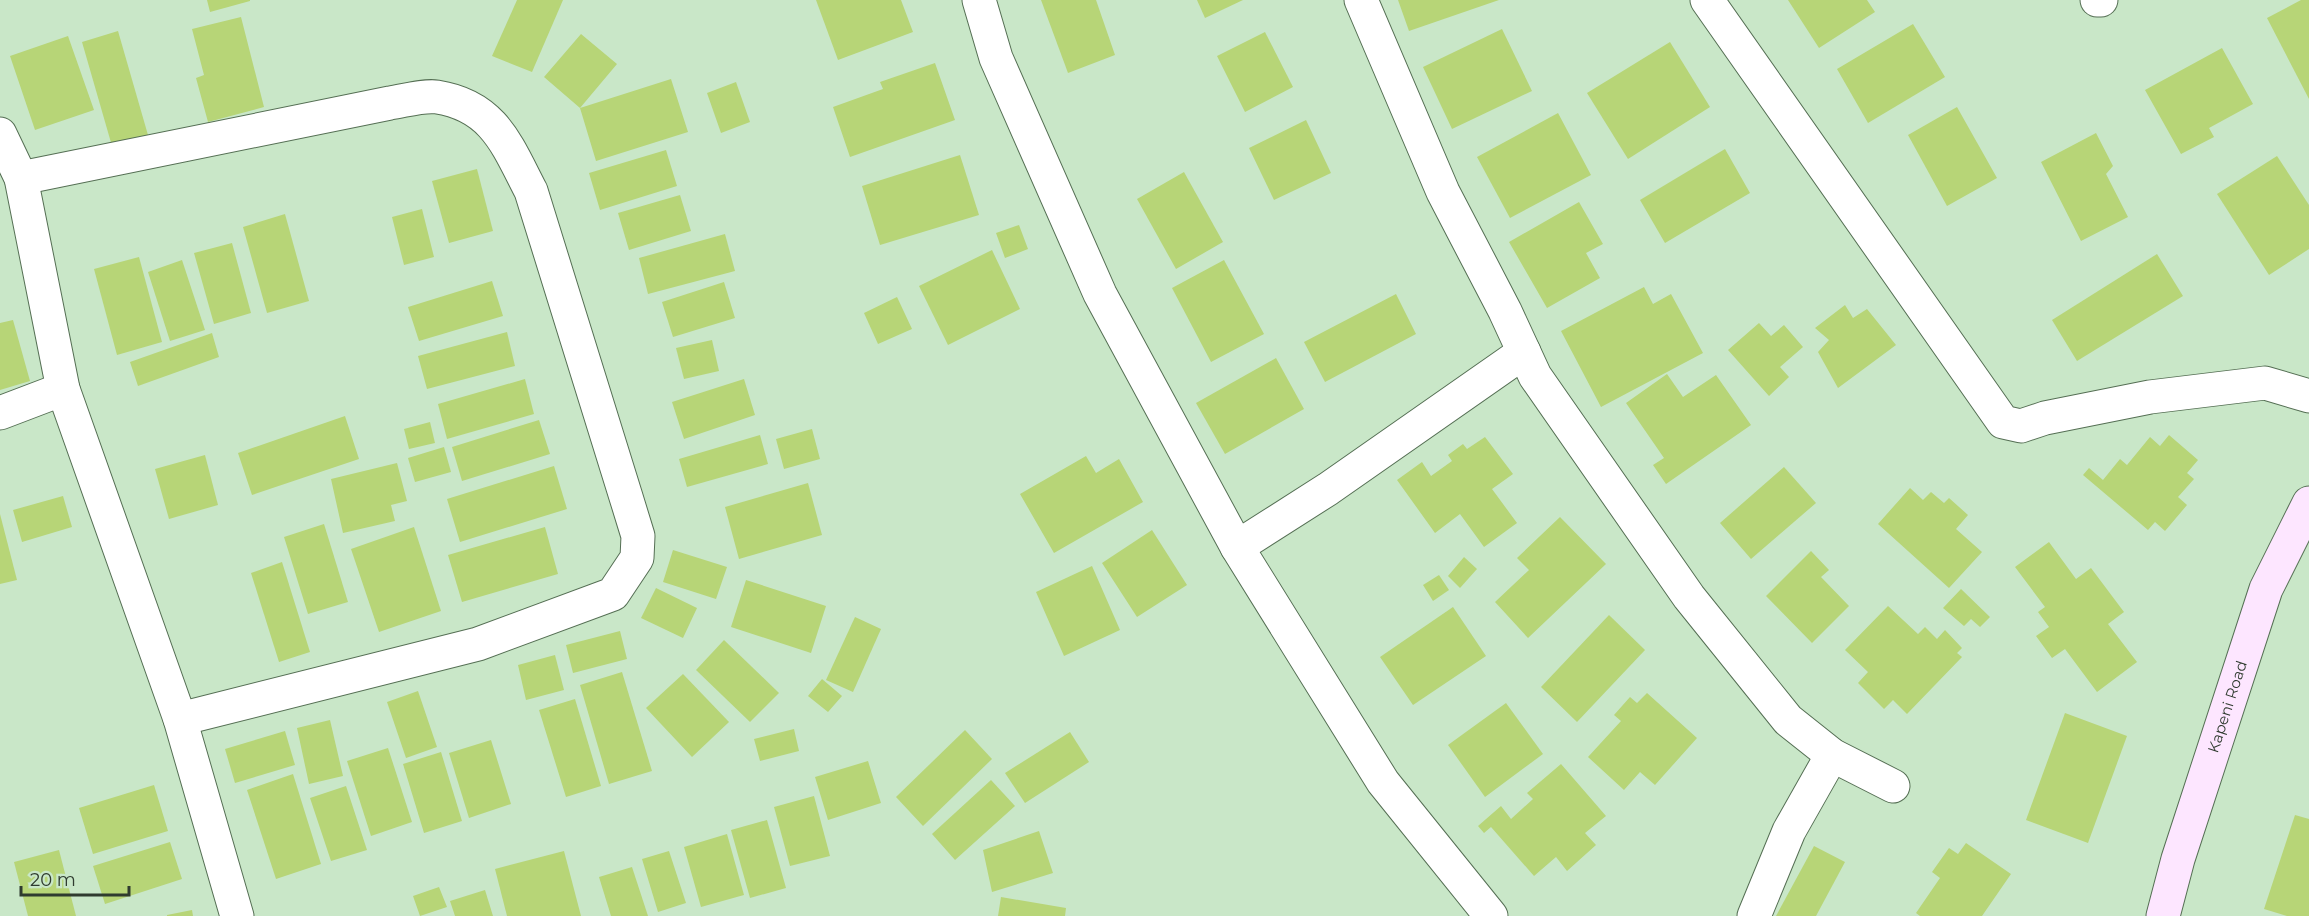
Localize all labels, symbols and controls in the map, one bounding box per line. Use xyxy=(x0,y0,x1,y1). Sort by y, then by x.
street label: Kapeni Road xyxy=(2203,658,2251,755)
scale bar xyxy=(21,859,129,897)
text: 20 m xyxy=(30,869,76,891)

